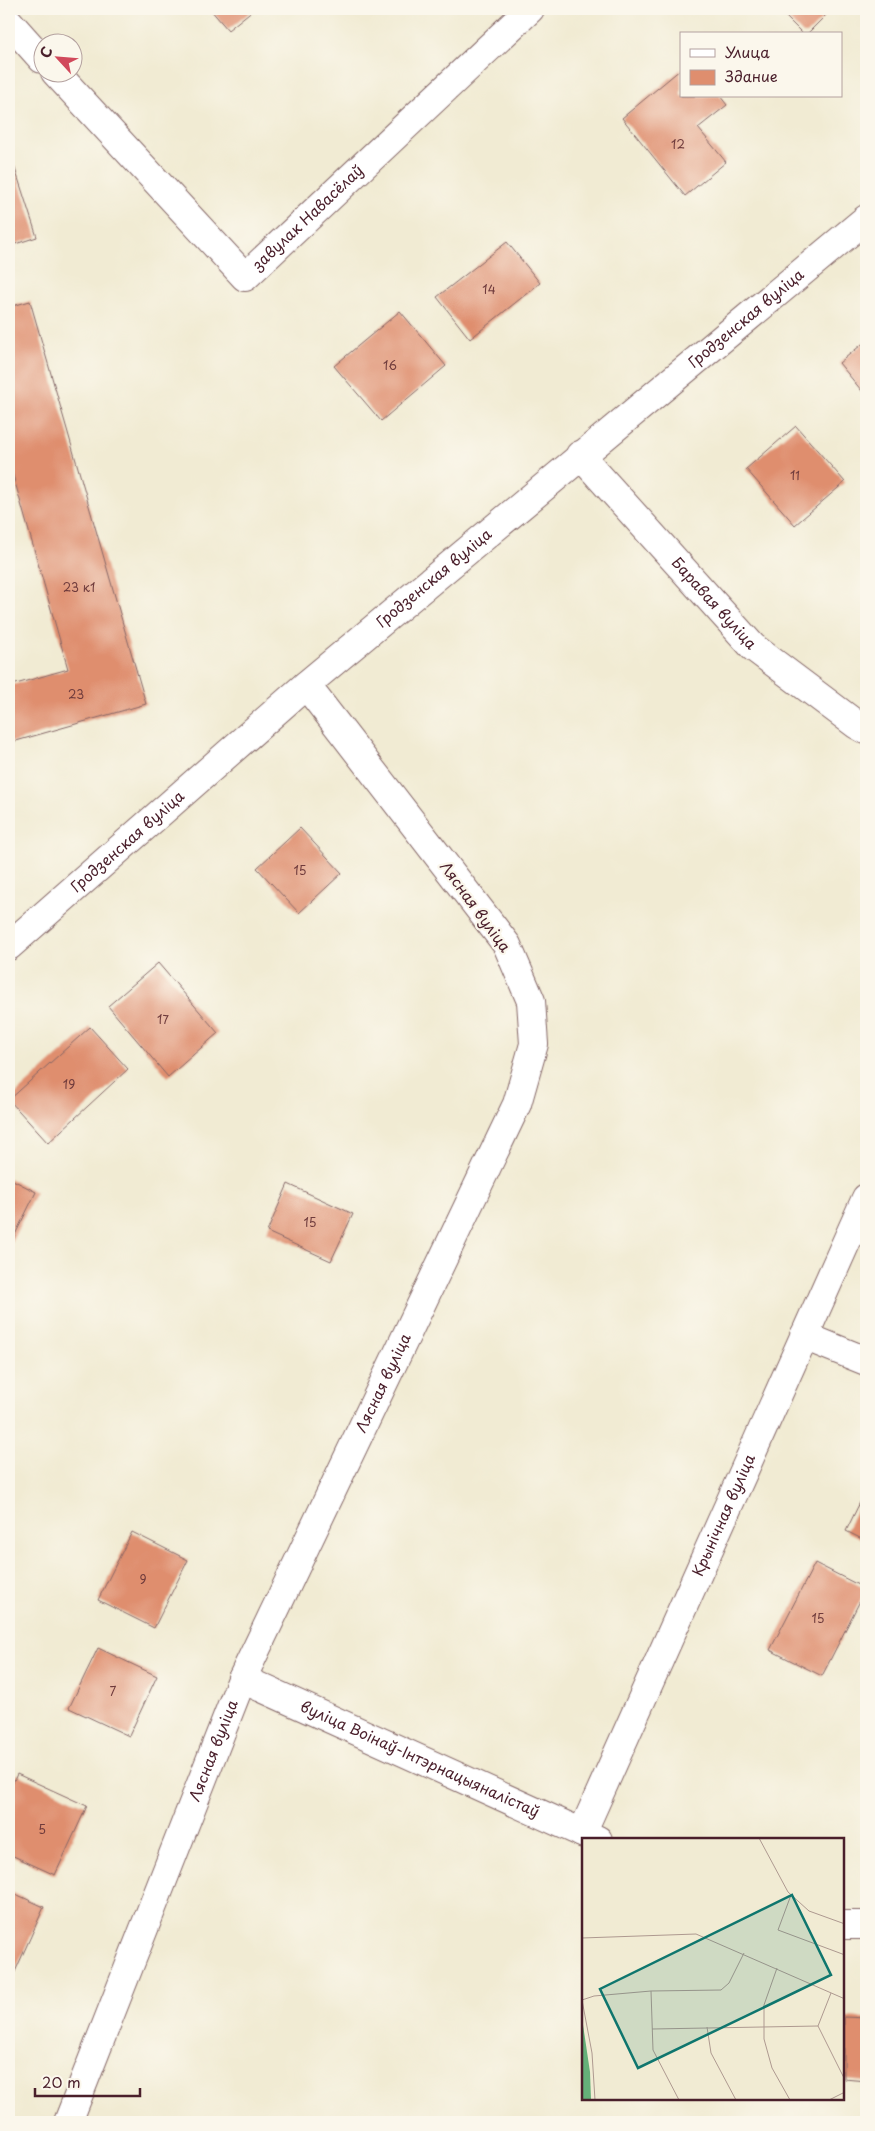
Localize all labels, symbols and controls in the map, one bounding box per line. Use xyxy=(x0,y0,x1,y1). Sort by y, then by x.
north arrow xyxy=(32,32,82,82)
legend xyxy=(680,32,842,98)
text: Улица xyxy=(725,40,770,63)
text: С xyxy=(34,43,58,61)
text: Здание xyxy=(725,64,778,87)
house number: 12 xyxy=(671,135,685,153)
street label: завулак Навасёлаў xyxy=(245,158,368,276)
street label: Гродзенская вуліца xyxy=(682,262,809,373)
house number: 14 xyxy=(482,280,496,298)
house number: 16 xyxy=(383,356,397,374)
house number: 11 xyxy=(790,466,800,484)
street label: Гродзенская вуліца xyxy=(370,522,497,632)
street label: Баравая вуліца xyxy=(667,551,763,655)
house number: 23 к1 xyxy=(63,578,95,596)
house number: 23 xyxy=(68,685,84,703)
street label: Гродзенская вуліца xyxy=(65,784,189,897)
street label: Лясная вуліца xyxy=(435,856,518,957)
house number: 15 xyxy=(293,861,307,879)
house number: 17 xyxy=(157,1010,169,1028)
house number: 19 xyxy=(63,1075,75,1093)
house number: 15 xyxy=(303,1213,317,1231)
street label: Лясная вуліца xyxy=(349,1328,416,1436)
street label: Крынічная вуліца xyxy=(685,1449,760,1580)
house number: 9 xyxy=(139,1570,147,1588)
house number: 15 xyxy=(811,1609,825,1627)
house number: 7 xyxy=(110,1682,117,1700)
street label: вуліца Воінаў-Інтэрнацыяналістаў xyxy=(297,1694,544,1822)
street label: Лясная вуліца xyxy=(182,1695,243,1804)
house number: 5 xyxy=(38,1820,46,1838)
inset map xyxy=(582,1838,845,2101)
scale bar xyxy=(35,2066,140,2098)
text: 20 m xyxy=(42,2070,81,2093)

